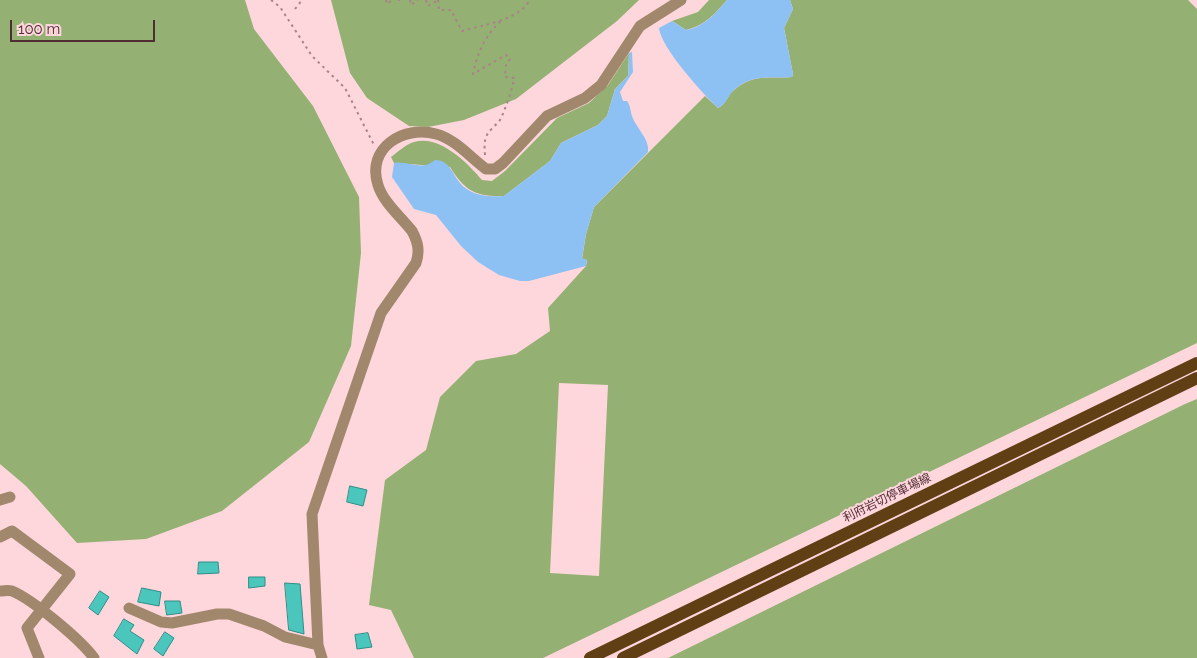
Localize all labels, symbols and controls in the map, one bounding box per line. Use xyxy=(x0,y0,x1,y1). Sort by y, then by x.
scale bar xyxy=(12,10,158,42)
text: 100 m xyxy=(18,20,60,38)
street label: 利府岩切停車場線 xyxy=(841,470,933,526)

